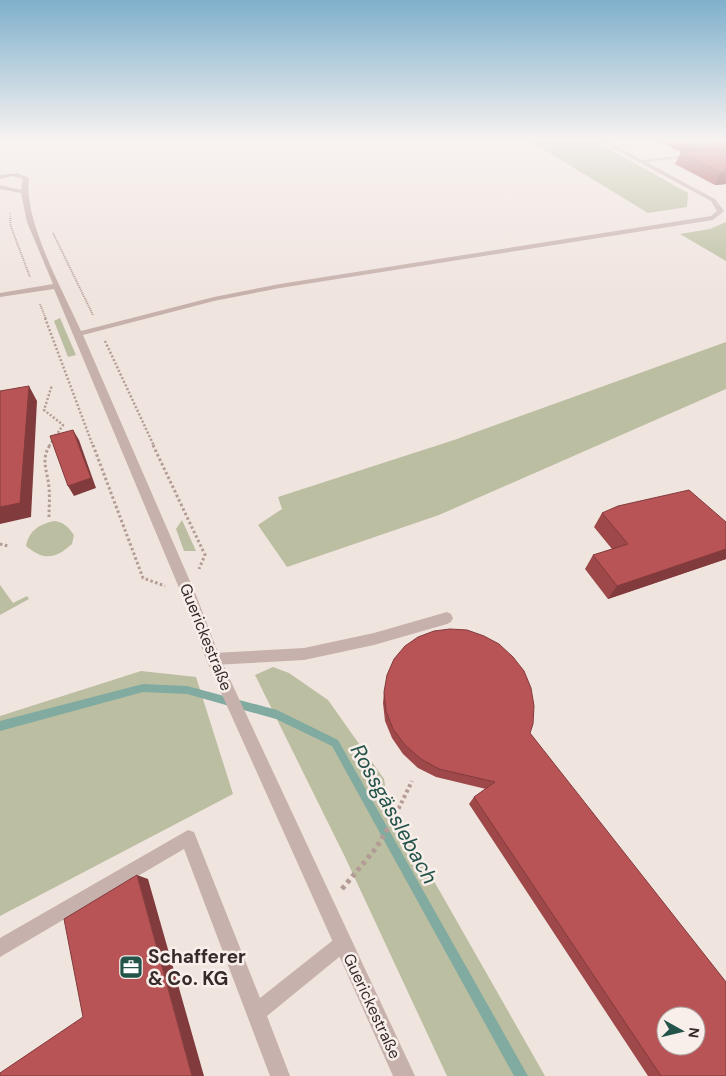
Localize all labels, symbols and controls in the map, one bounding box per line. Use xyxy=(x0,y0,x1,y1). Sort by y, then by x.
street label: Guerickestraße xyxy=(175,580,237,694)
water label: Rossgässlebach xyxy=(344,739,444,889)
place label: Schafferer & Co. KG xyxy=(148,944,246,991)
street label: Guerickestraße xyxy=(338,950,406,1062)
office icon: Schafferer & Co. KG xyxy=(118,954,144,980)
north arrow xyxy=(656,1006,706,1056)
text: N xyxy=(684,1026,703,1039)

